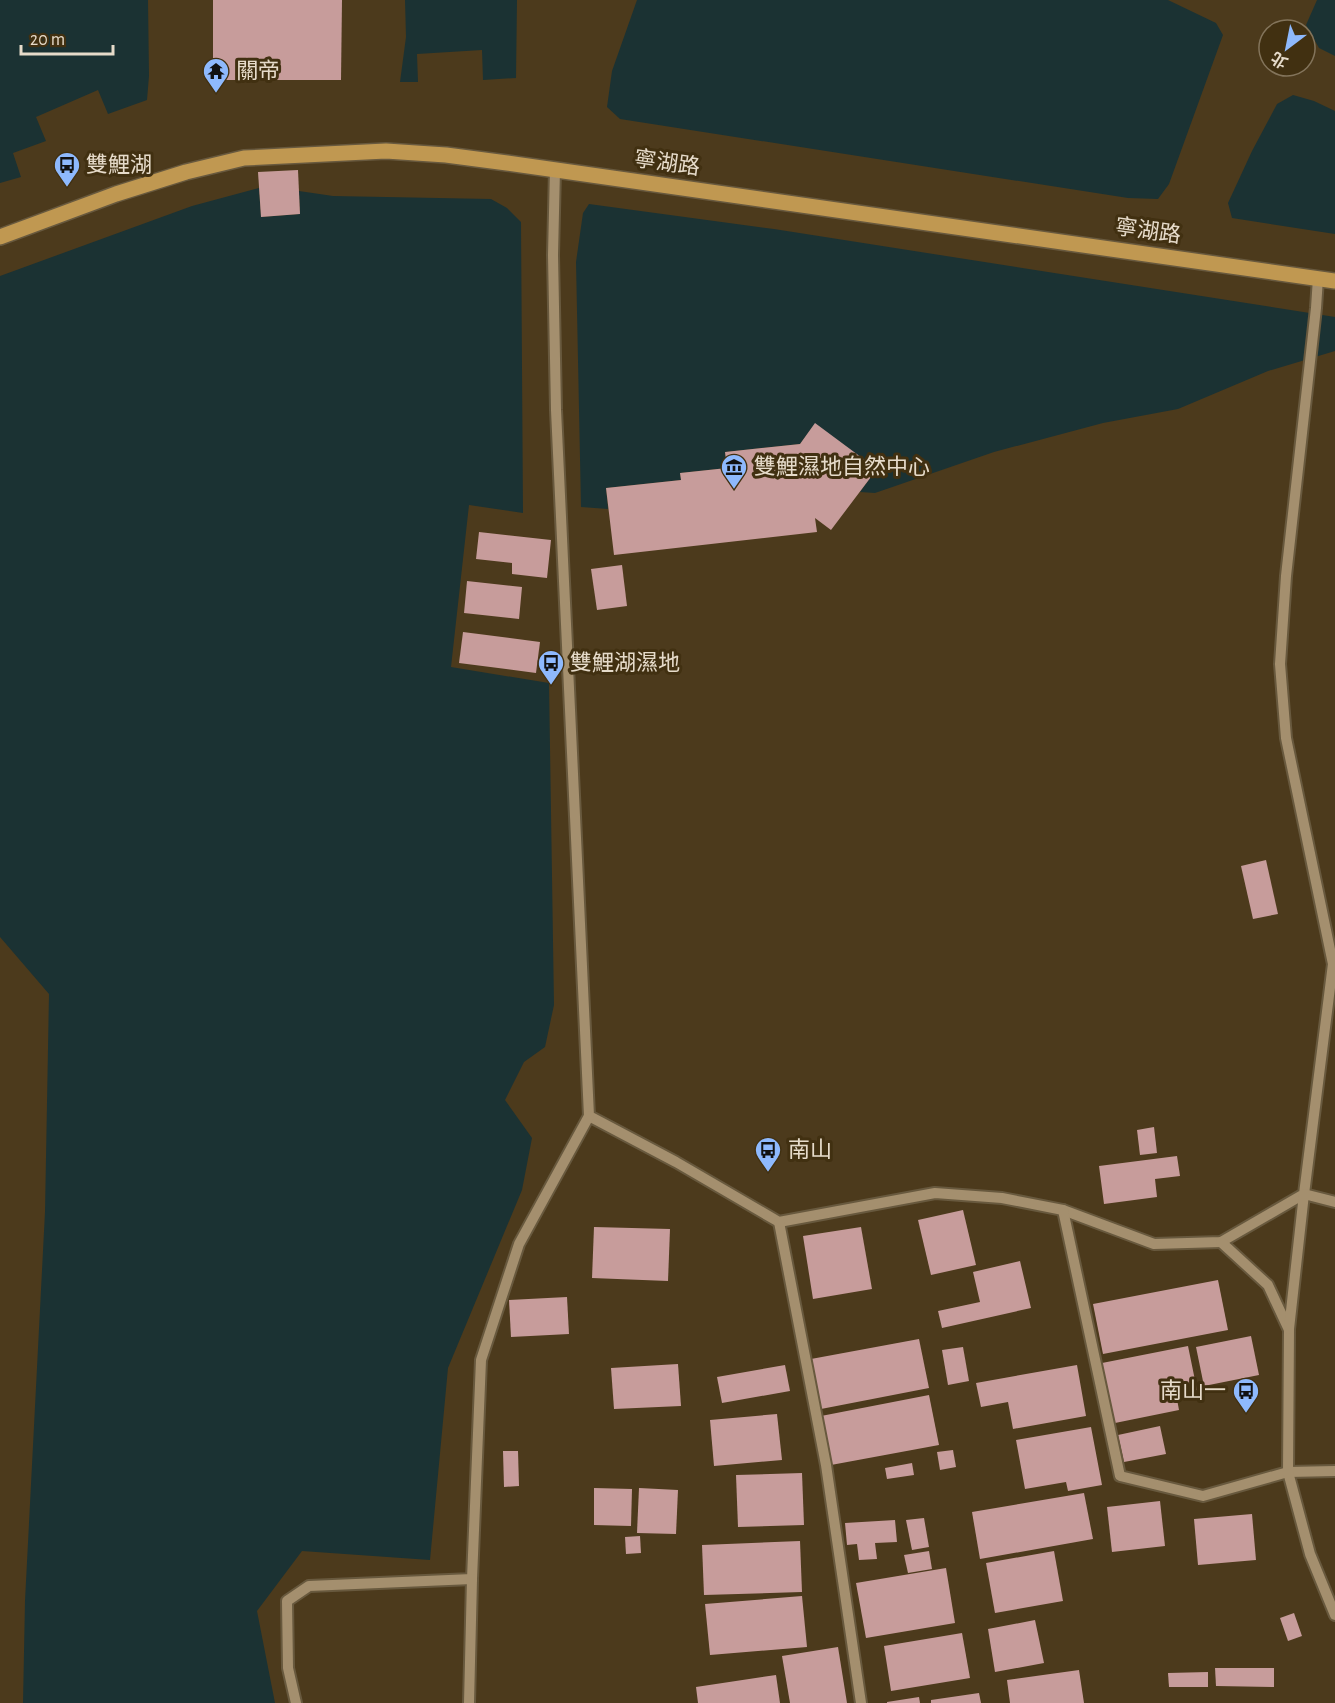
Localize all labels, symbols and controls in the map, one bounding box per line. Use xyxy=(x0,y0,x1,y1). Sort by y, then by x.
scale bar xyxy=(21,18,112,56)
north arrow xyxy=(1257,18,1317,78)
text: 20 m xyxy=(30,31,65,49)
text: 北 xyxy=(1268,49,1291,72)
temple icon: 關帝 xyxy=(201,56,231,94)
place label: 關帝 xyxy=(236,59,280,82)
street label: 寧湖路 xyxy=(633,147,701,178)
bus stop icon: 雙鯉湖 xyxy=(52,150,82,188)
place label: 雙鯉湖 xyxy=(86,153,152,176)
street label: 寧湖路 xyxy=(1114,215,1182,246)
museum icon: 雙鯉濕地自然中心 xyxy=(719,452,749,490)
place label: 雙鯉濕地自然中心 xyxy=(754,455,930,478)
bus stop icon: 雙鯉湖濕地 xyxy=(536,648,566,686)
place label: 雙鯉湖濕地 xyxy=(570,651,680,674)
bus stop icon: 南山 xyxy=(753,1135,783,1173)
place label: 南山 xyxy=(788,1138,832,1161)
bus stop icon: 南山一 xyxy=(1231,1376,1261,1414)
place label: 南山一 xyxy=(1160,1379,1226,1402)

